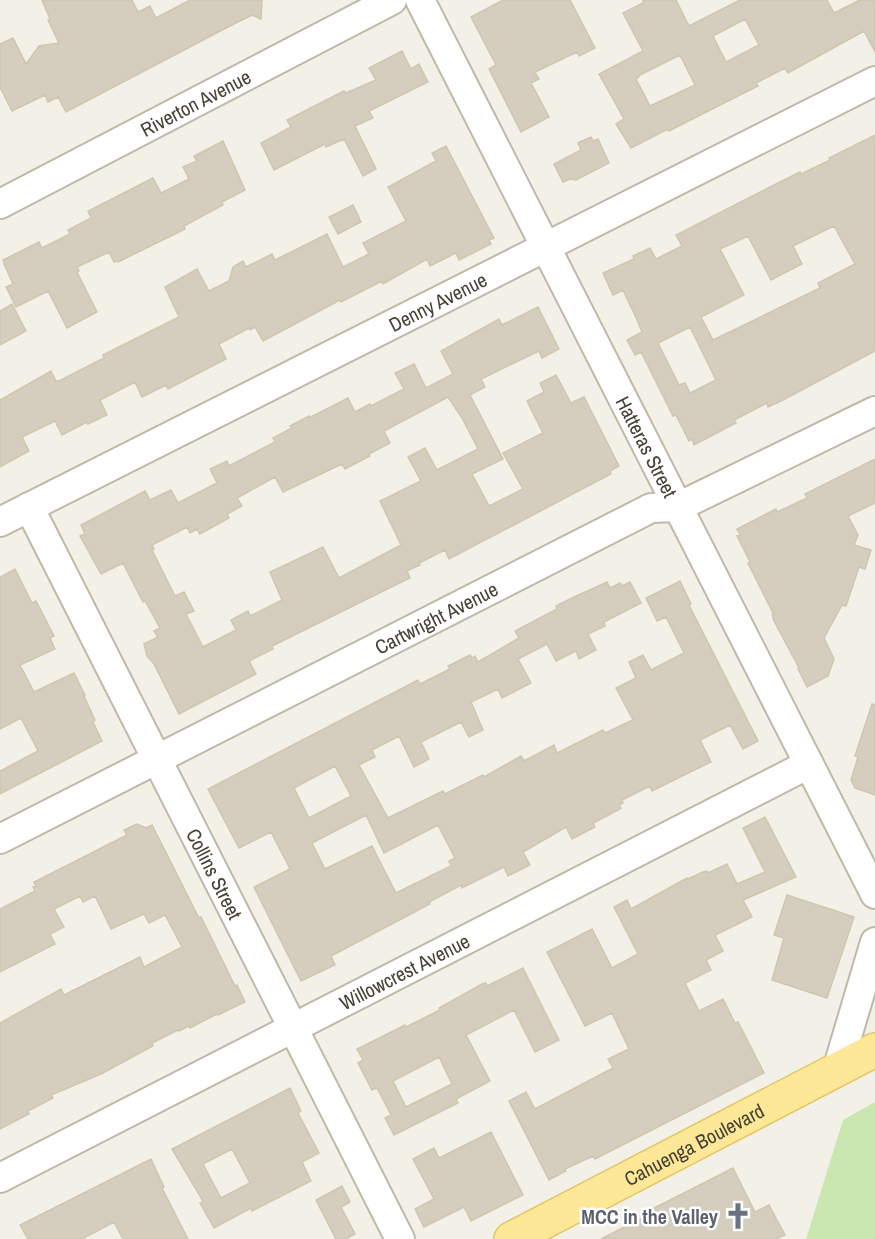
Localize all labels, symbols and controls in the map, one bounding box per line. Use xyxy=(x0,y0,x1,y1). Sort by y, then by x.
street label: Riverton Avenue xyxy=(135,63,255,142)
street label: Denny Avenue xyxy=(384,265,491,337)
street label: Hatteras Street xyxy=(610,391,685,502)
street label: Cartwright Avenue xyxy=(370,575,502,660)
street label: Collins Street xyxy=(180,824,249,924)
street label: Willowcrest Avenue xyxy=(334,927,474,1016)
street label: Cahuenga Boulevard xyxy=(619,1097,768,1192)
church icon: MCC in the Valley xyxy=(723,1201,753,1231)
place label: MCC in the Valley xyxy=(581,1203,719,1230)

